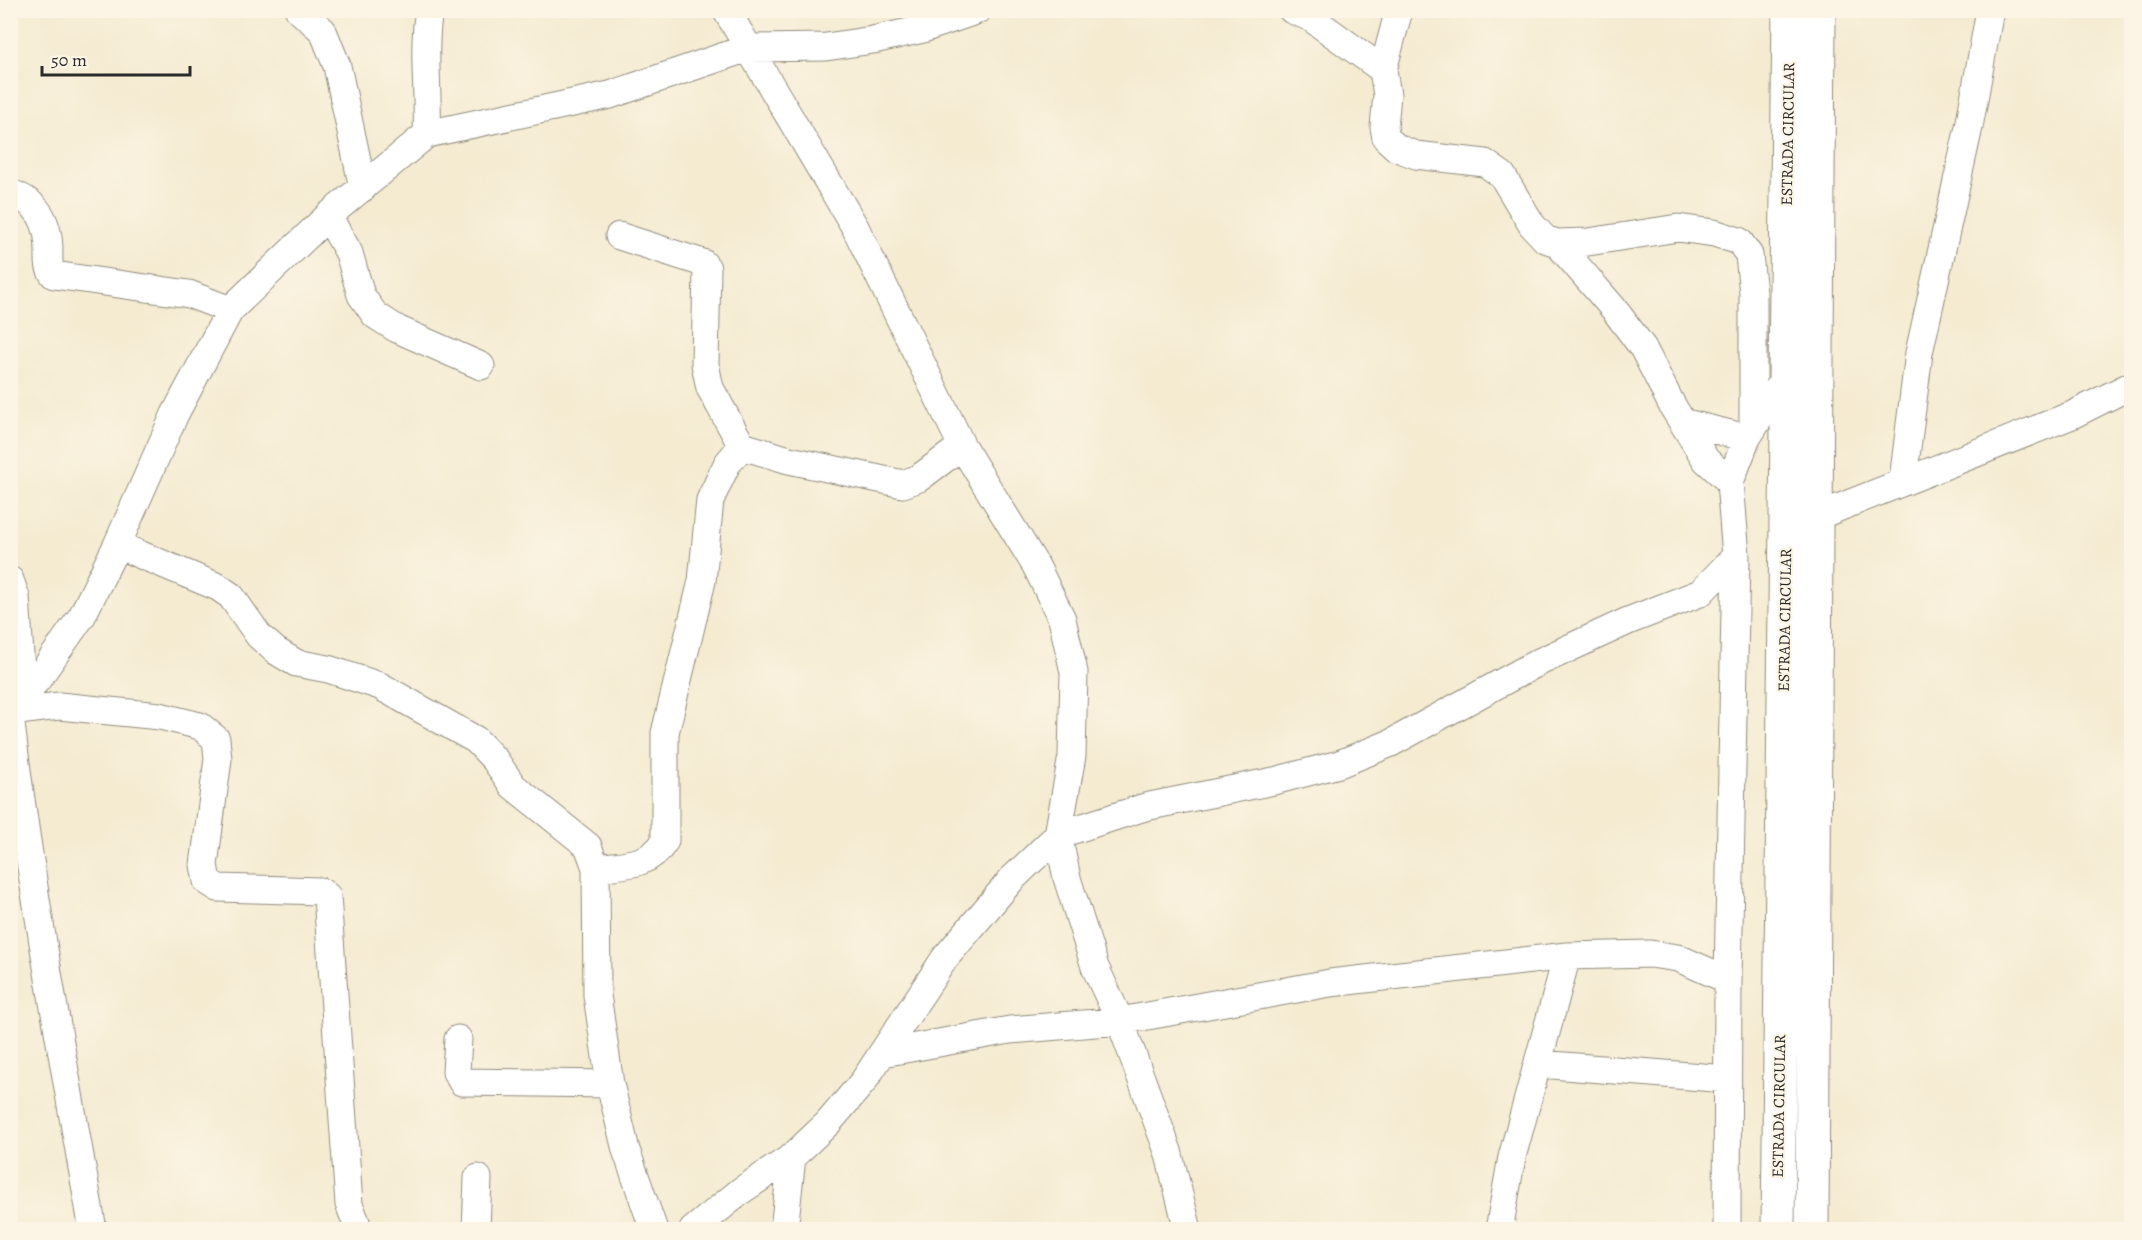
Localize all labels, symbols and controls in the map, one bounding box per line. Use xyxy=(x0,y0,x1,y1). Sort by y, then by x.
scale bar xyxy=(42,39,190,77)
text: 50 m xyxy=(51,48,87,72)
street label: ESTRADA CIRCULAR xyxy=(1776,62,1800,206)
street label: ESTRADA CIRCULAR xyxy=(1773,548,1797,692)
street label: ESTRADA CIRCULAR xyxy=(1767,1034,1791,1178)

